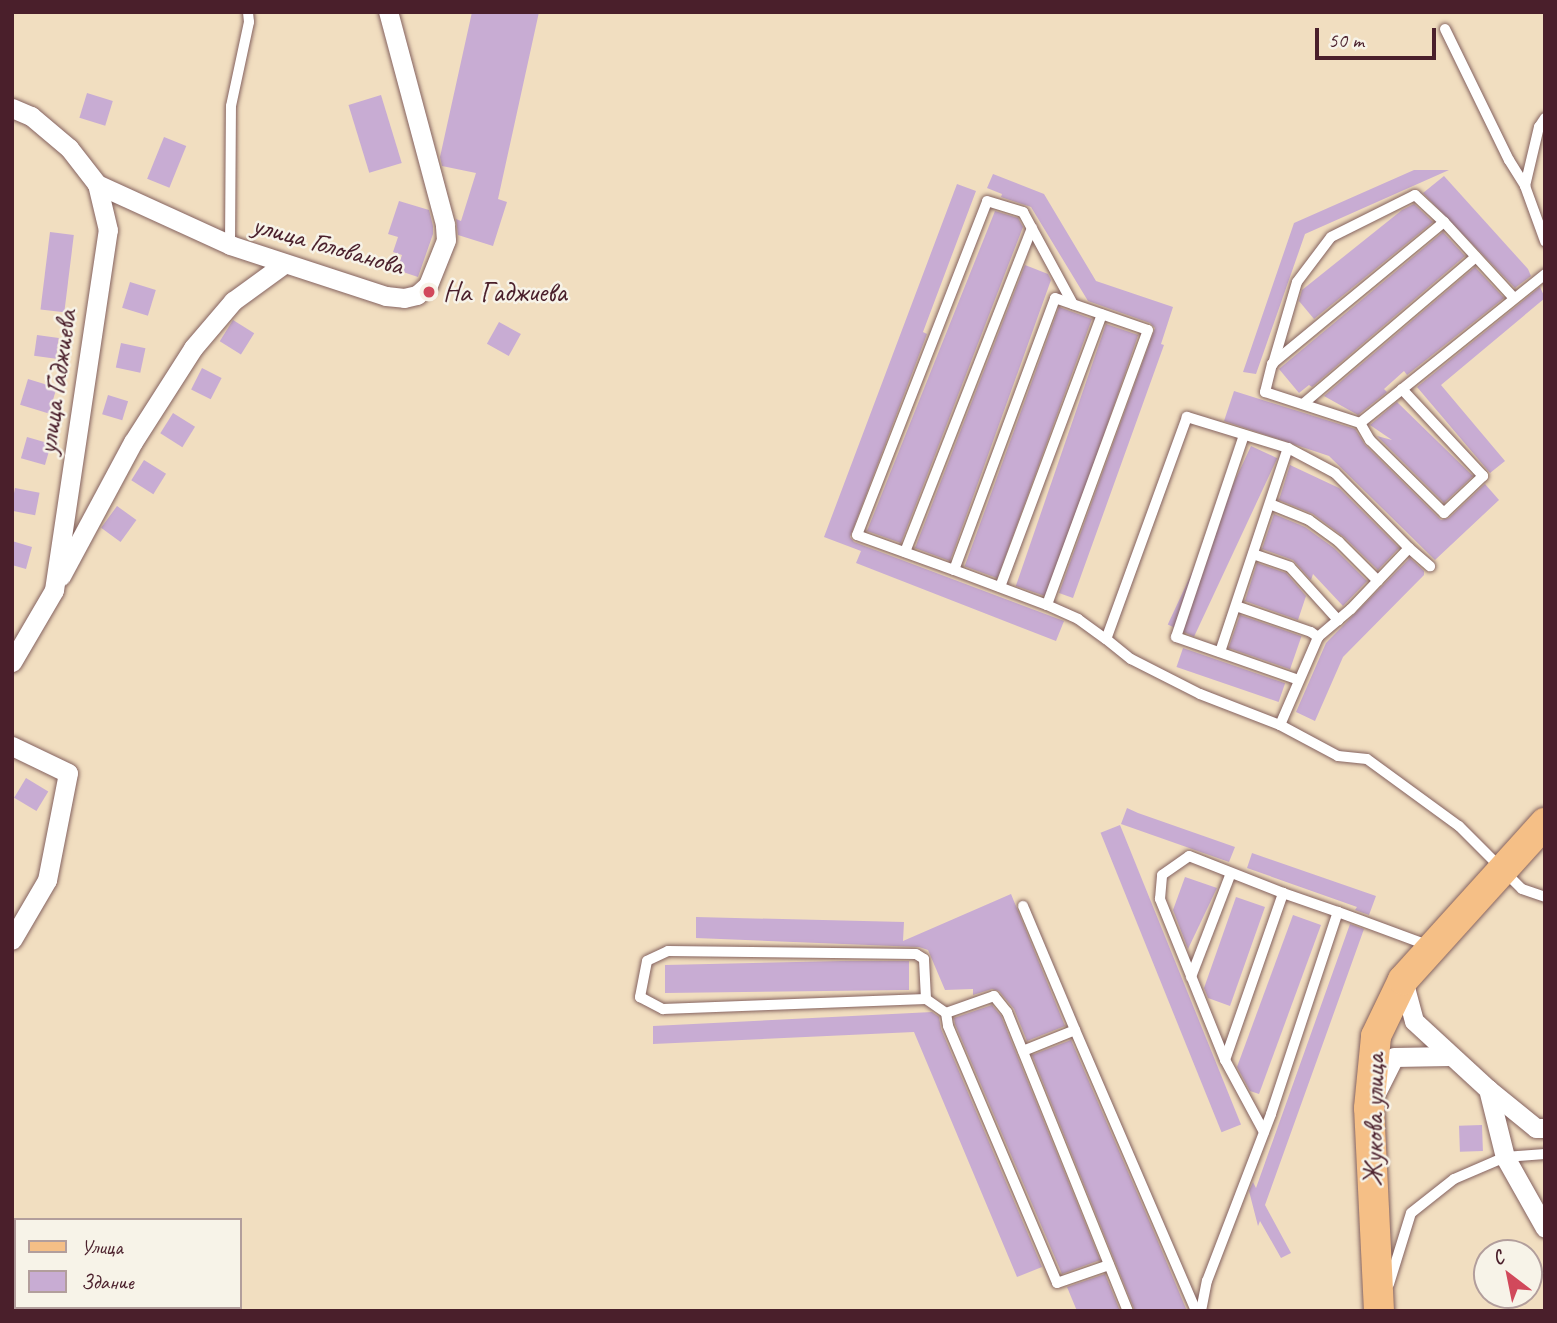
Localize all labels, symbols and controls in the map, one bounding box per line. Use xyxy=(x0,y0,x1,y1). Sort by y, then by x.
scale bar xyxy=(1319,14,1440,58)
text: 50 m xyxy=(1328,27,1364,53)
street label: улица Голованова xyxy=(249,207,407,283)
place label: На Гаджиева xyxy=(443,275,563,309)
marker: На Гаджиева xyxy=(421,284,437,300)
street label: улица Гаджиева xyxy=(30,307,84,457)
street label: Жукова улица xyxy=(1356,1053,1392,1187)
legend xyxy=(14,1218,242,1309)
text: Улица xyxy=(81,1234,123,1260)
north arrow xyxy=(1473,1239,1543,1309)
text: С xyxy=(1488,1245,1508,1271)
text: Здание xyxy=(81,1269,134,1295)

